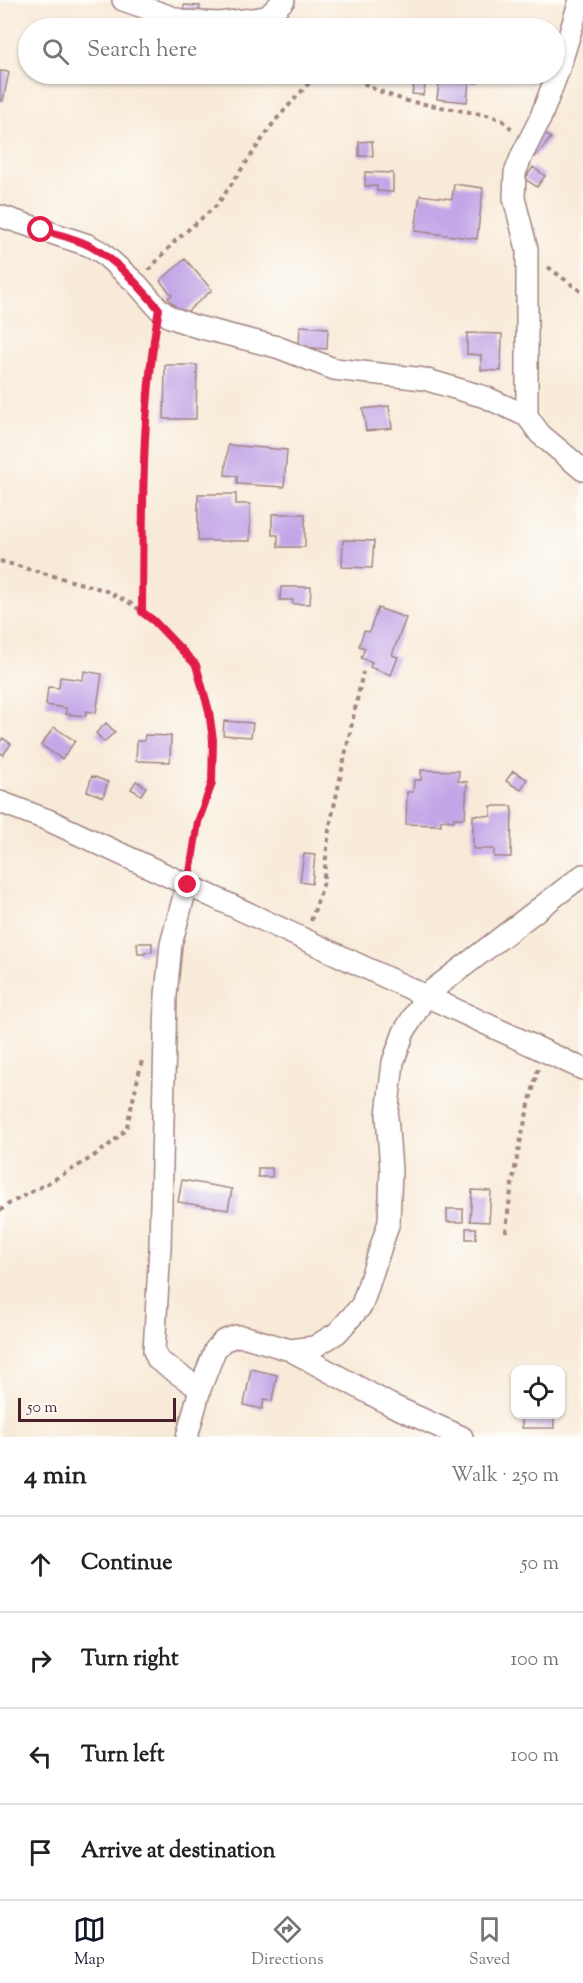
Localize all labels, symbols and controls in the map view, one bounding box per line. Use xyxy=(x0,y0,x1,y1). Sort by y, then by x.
search box xyxy=(18,18,565,84)
icon: search xyxy=(39,35,72,68)
text: Search here xyxy=(87,35,197,67)
route start xyxy=(27,216,53,242)
route end xyxy=(174,871,200,897)
map controls xyxy=(511,1365,565,1419)
button: locate xyxy=(511,1365,565,1419)
scale bar xyxy=(18,1395,176,1422)
text: 50 m xyxy=(27,1397,58,1420)
text: 4 min xyxy=(24,1458,87,1495)
text: Walk · 250 m xyxy=(451,1462,559,1491)
icon: ahead xyxy=(24,1548,57,1581)
text: Continue xyxy=(81,1548,172,1580)
text: 50 m xyxy=(521,1550,559,1579)
icon: right xyxy=(24,1644,57,1677)
text: Turn right xyxy=(81,1644,178,1676)
text: 100 m xyxy=(510,1646,559,1675)
icon: left xyxy=(24,1740,57,1773)
text: Turn left xyxy=(81,1740,164,1772)
text: 100 m xyxy=(510,1742,559,1771)
icon: arrive xyxy=(24,1836,57,1869)
text: Arrive at destination xyxy=(81,1836,276,1868)
tab: Map xyxy=(73,1913,106,1972)
tab: Directions xyxy=(251,1913,324,1972)
tab: Saved xyxy=(469,1913,510,1972)

